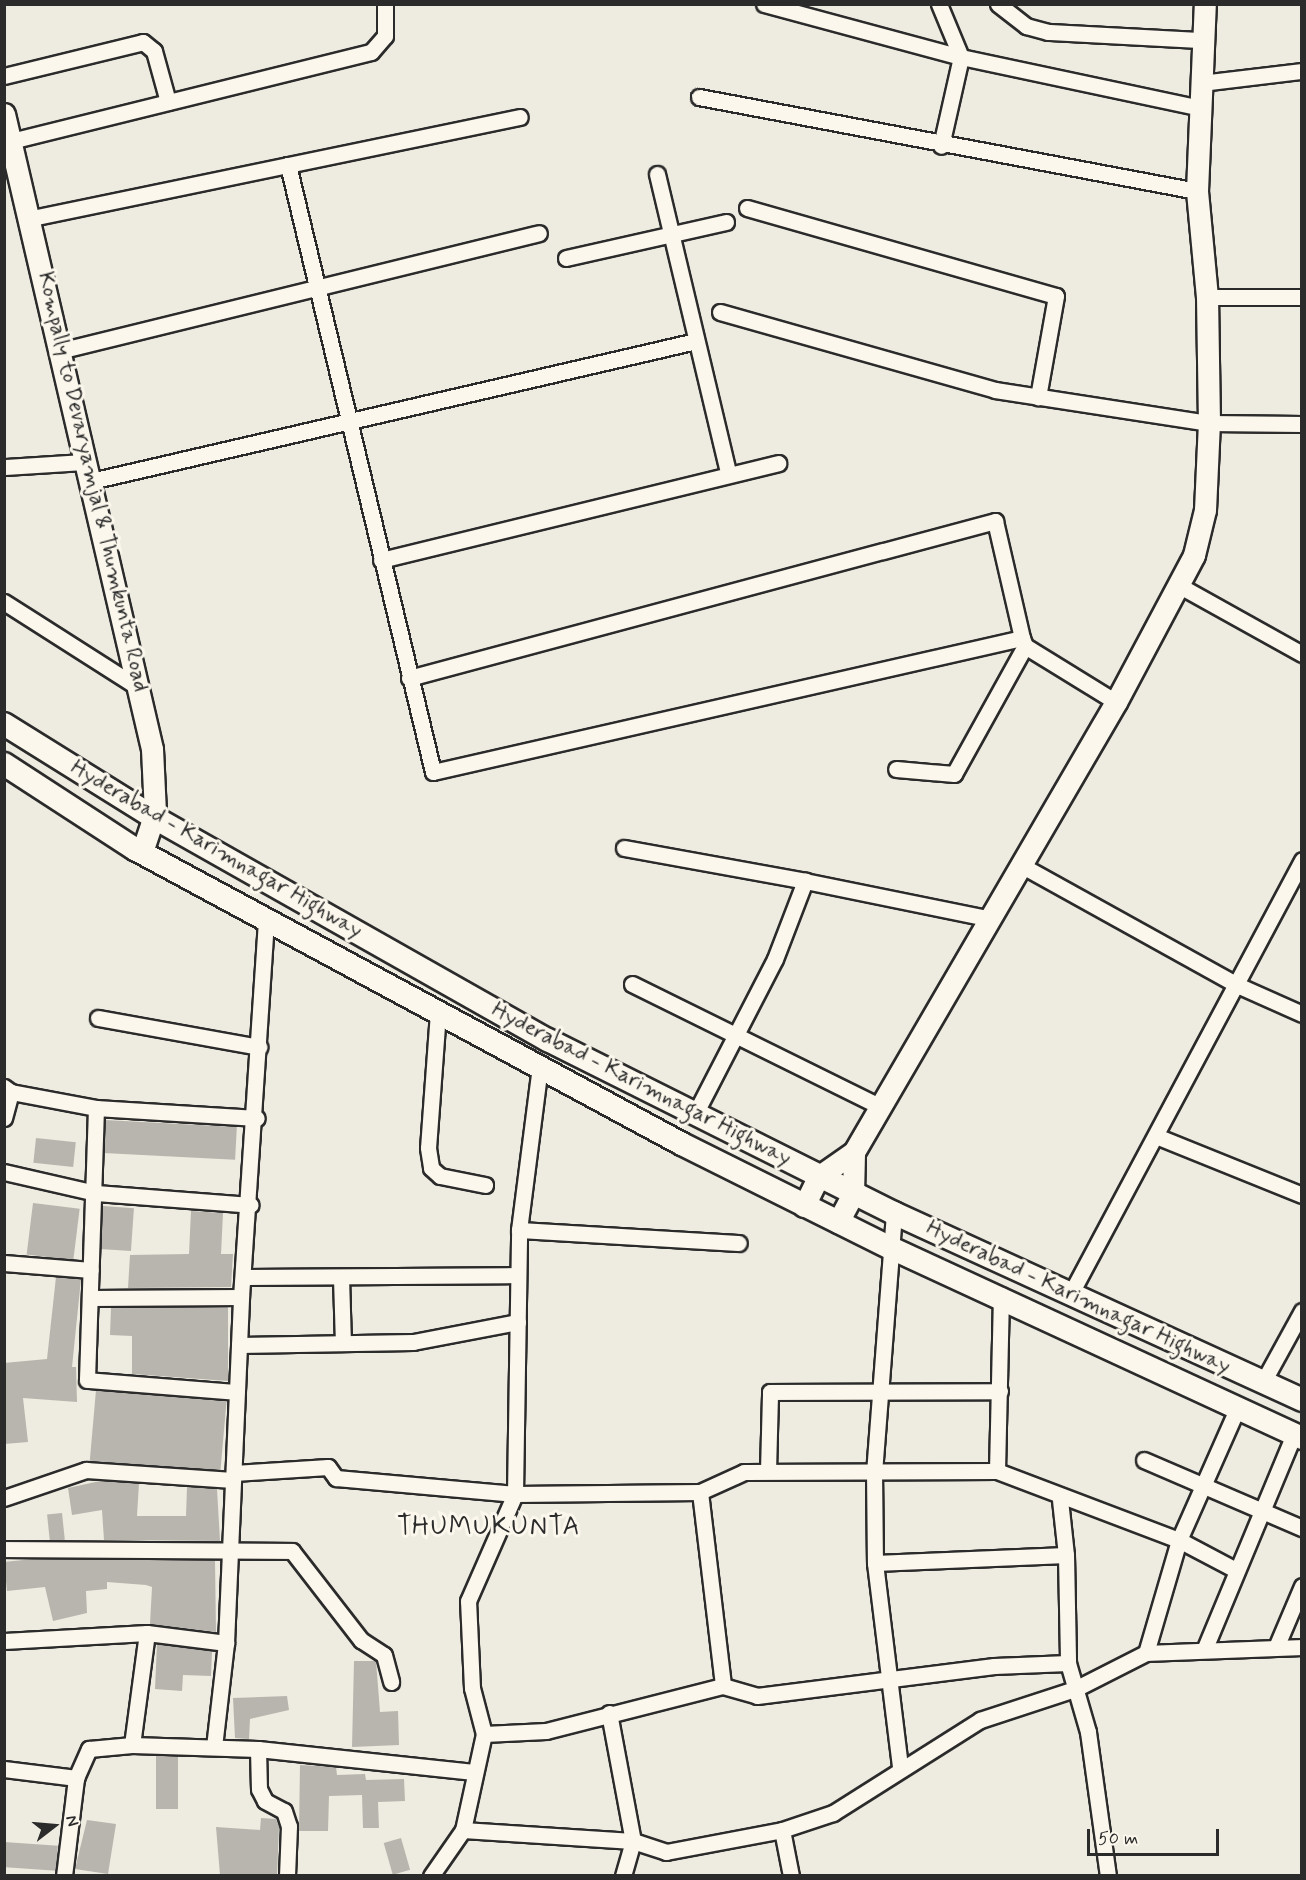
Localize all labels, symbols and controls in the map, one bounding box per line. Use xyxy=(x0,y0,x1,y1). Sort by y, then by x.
street label: Kompally to Devaryamjal & Thumkunta Road xyxy=(31,270,153,694)
street label: Hyderabad - Karimnagar Highway xyxy=(66,756,366,944)
street label: Hyderabad - Karimnagar Highway xyxy=(488,998,794,1172)
street label: Hyderabad - Karimnagar Highway xyxy=(923,1216,1233,1380)
district label: THUMUKUNTA xyxy=(398,1512,580,1544)
north arrow xyxy=(24,1796,84,1856)
text: N xyxy=(60,1813,83,1829)
scale bar xyxy=(1090,1817,1222,1855)
text: 50 m xyxy=(1098,1827,1138,1851)

